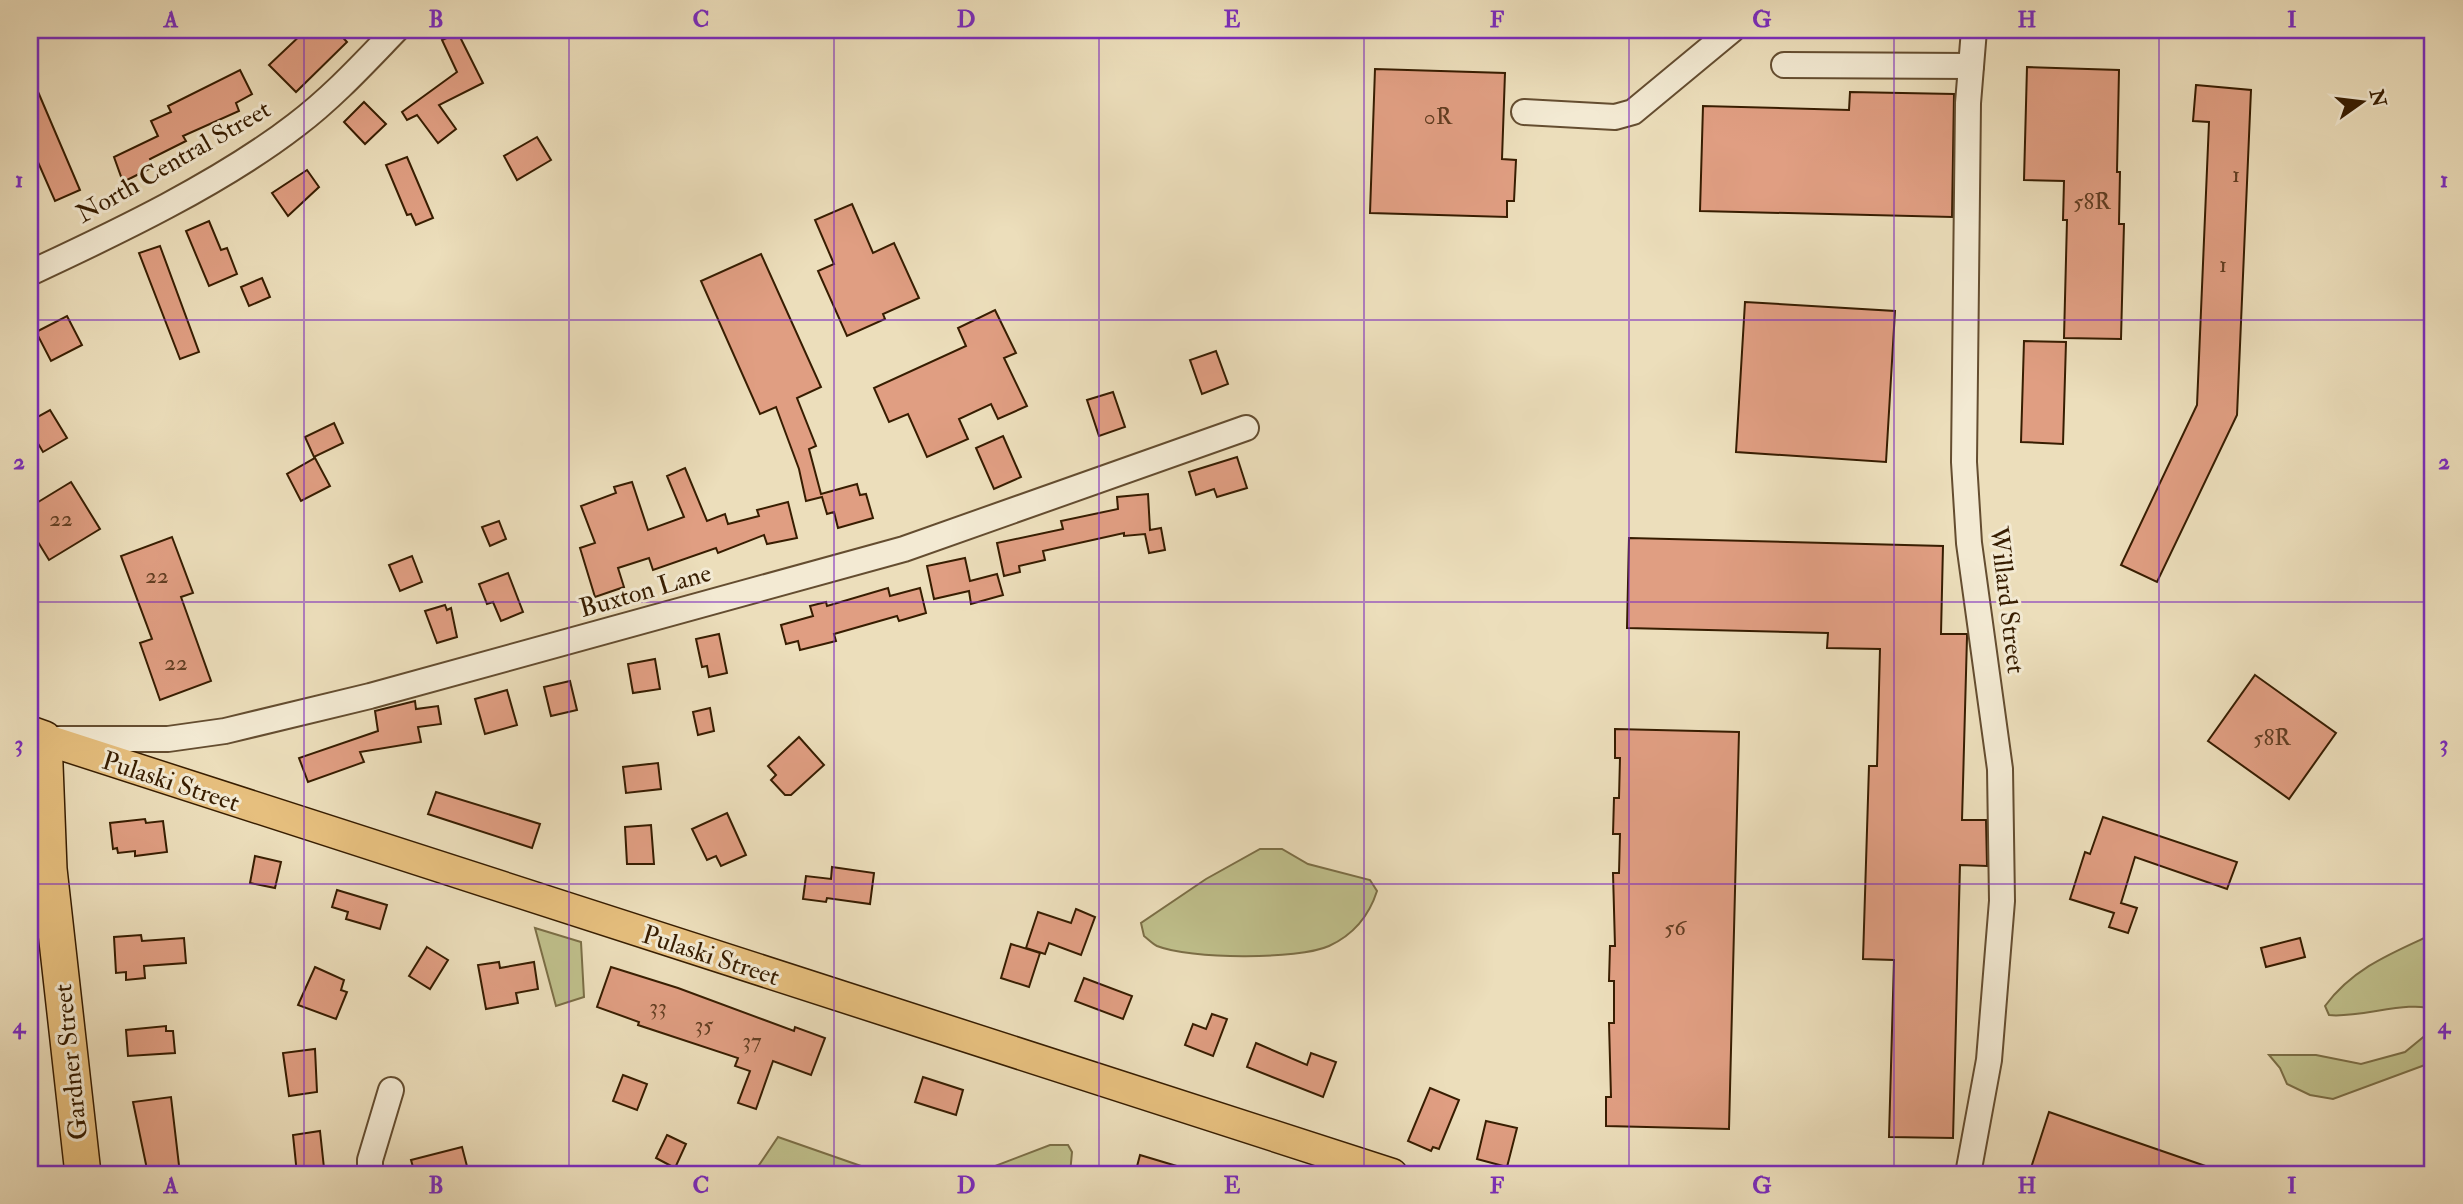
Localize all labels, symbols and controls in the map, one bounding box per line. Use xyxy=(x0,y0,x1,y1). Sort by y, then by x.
text: A xyxy=(163,5,179,34)
text: B xyxy=(428,5,444,34)
text: C xyxy=(693,5,709,34)
text: D xyxy=(957,5,975,34)
text: E xyxy=(1224,5,1241,34)
text: F xyxy=(1490,5,1505,34)
text: G xyxy=(1752,5,1772,34)
text: H xyxy=(2018,5,2037,34)
text: I xyxy=(2287,5,2297,34)
north arrow xyxy=(2326,66,2396,136)
text: N xyxy=(2364,86,2391,110)
street label: North Central Street xyxy=(71,93,276,231)
house number: 0R xyxy=(1424,102,1453,131)
house number: 1 xyxy=(2232,160,2240,189)
text: 1 xyxy=(15,165,23,194)
text: 1 xyxy=(2440,165,2448,194)
house number: 58R xyxy=(2073,187,2111,216)
house number: 1 xyxy=(2219,250,2227,279)
text: 2 xyxy=(13,447,25,476)
text: 2 xyxy=(2438,447,2450,476)
house number: 22 xyxy=(49,504,73,533)
street label: Willard Street xyxy=(1982,524,2032,675)
street label: Buxton Lane xyxy=(576,557,715,625)
house number: 22 xyxy=(145,561,169,590)
house number: 22 xyxy=(164,648,188,677)
house number: 58R xyxy=(2253,723,2291,752)
text: 3 xyxy=(15,729,23,758)
text: 3 xyxy=(2440,729,2448,758)
street label: Pulaski Street xyxy=(98,745,243,819)
house number: 56 xyxy=(1664,913,1687,942)
street label: Pulaski Street xyxy=(638,919,783,993)
street label: Gardner Street xyxy=(47,982,95,1142)
house number: 33 xyxy=(649,992,667,1021)
house number: 35 xyxy=(695,1010,713,1039)
text: 4 xyxy=(12,1011,27,1040)
text: 4 xyxy=(2437,1011,2452,1040)
house number: 37 xyxy=(742,1026,762,1055)
text: A xyxy=(163,1171,179,1200)
text: B xyxy=(428,1171,444,1200)
text: C xyxy=(693,1171,709,1200)
text: D xyxy=(957,1171,975,1200)
text: E xyxy=(1224,1171,1241,1200)
text: F xyxy=(1490,1171,1505,1200)
text: G xyxy=(1752,1171,1772,1200)
text: H xyxy=(2018,1171,2037,1200)
text: I xyxy=(2287,1171,2297,1200)

